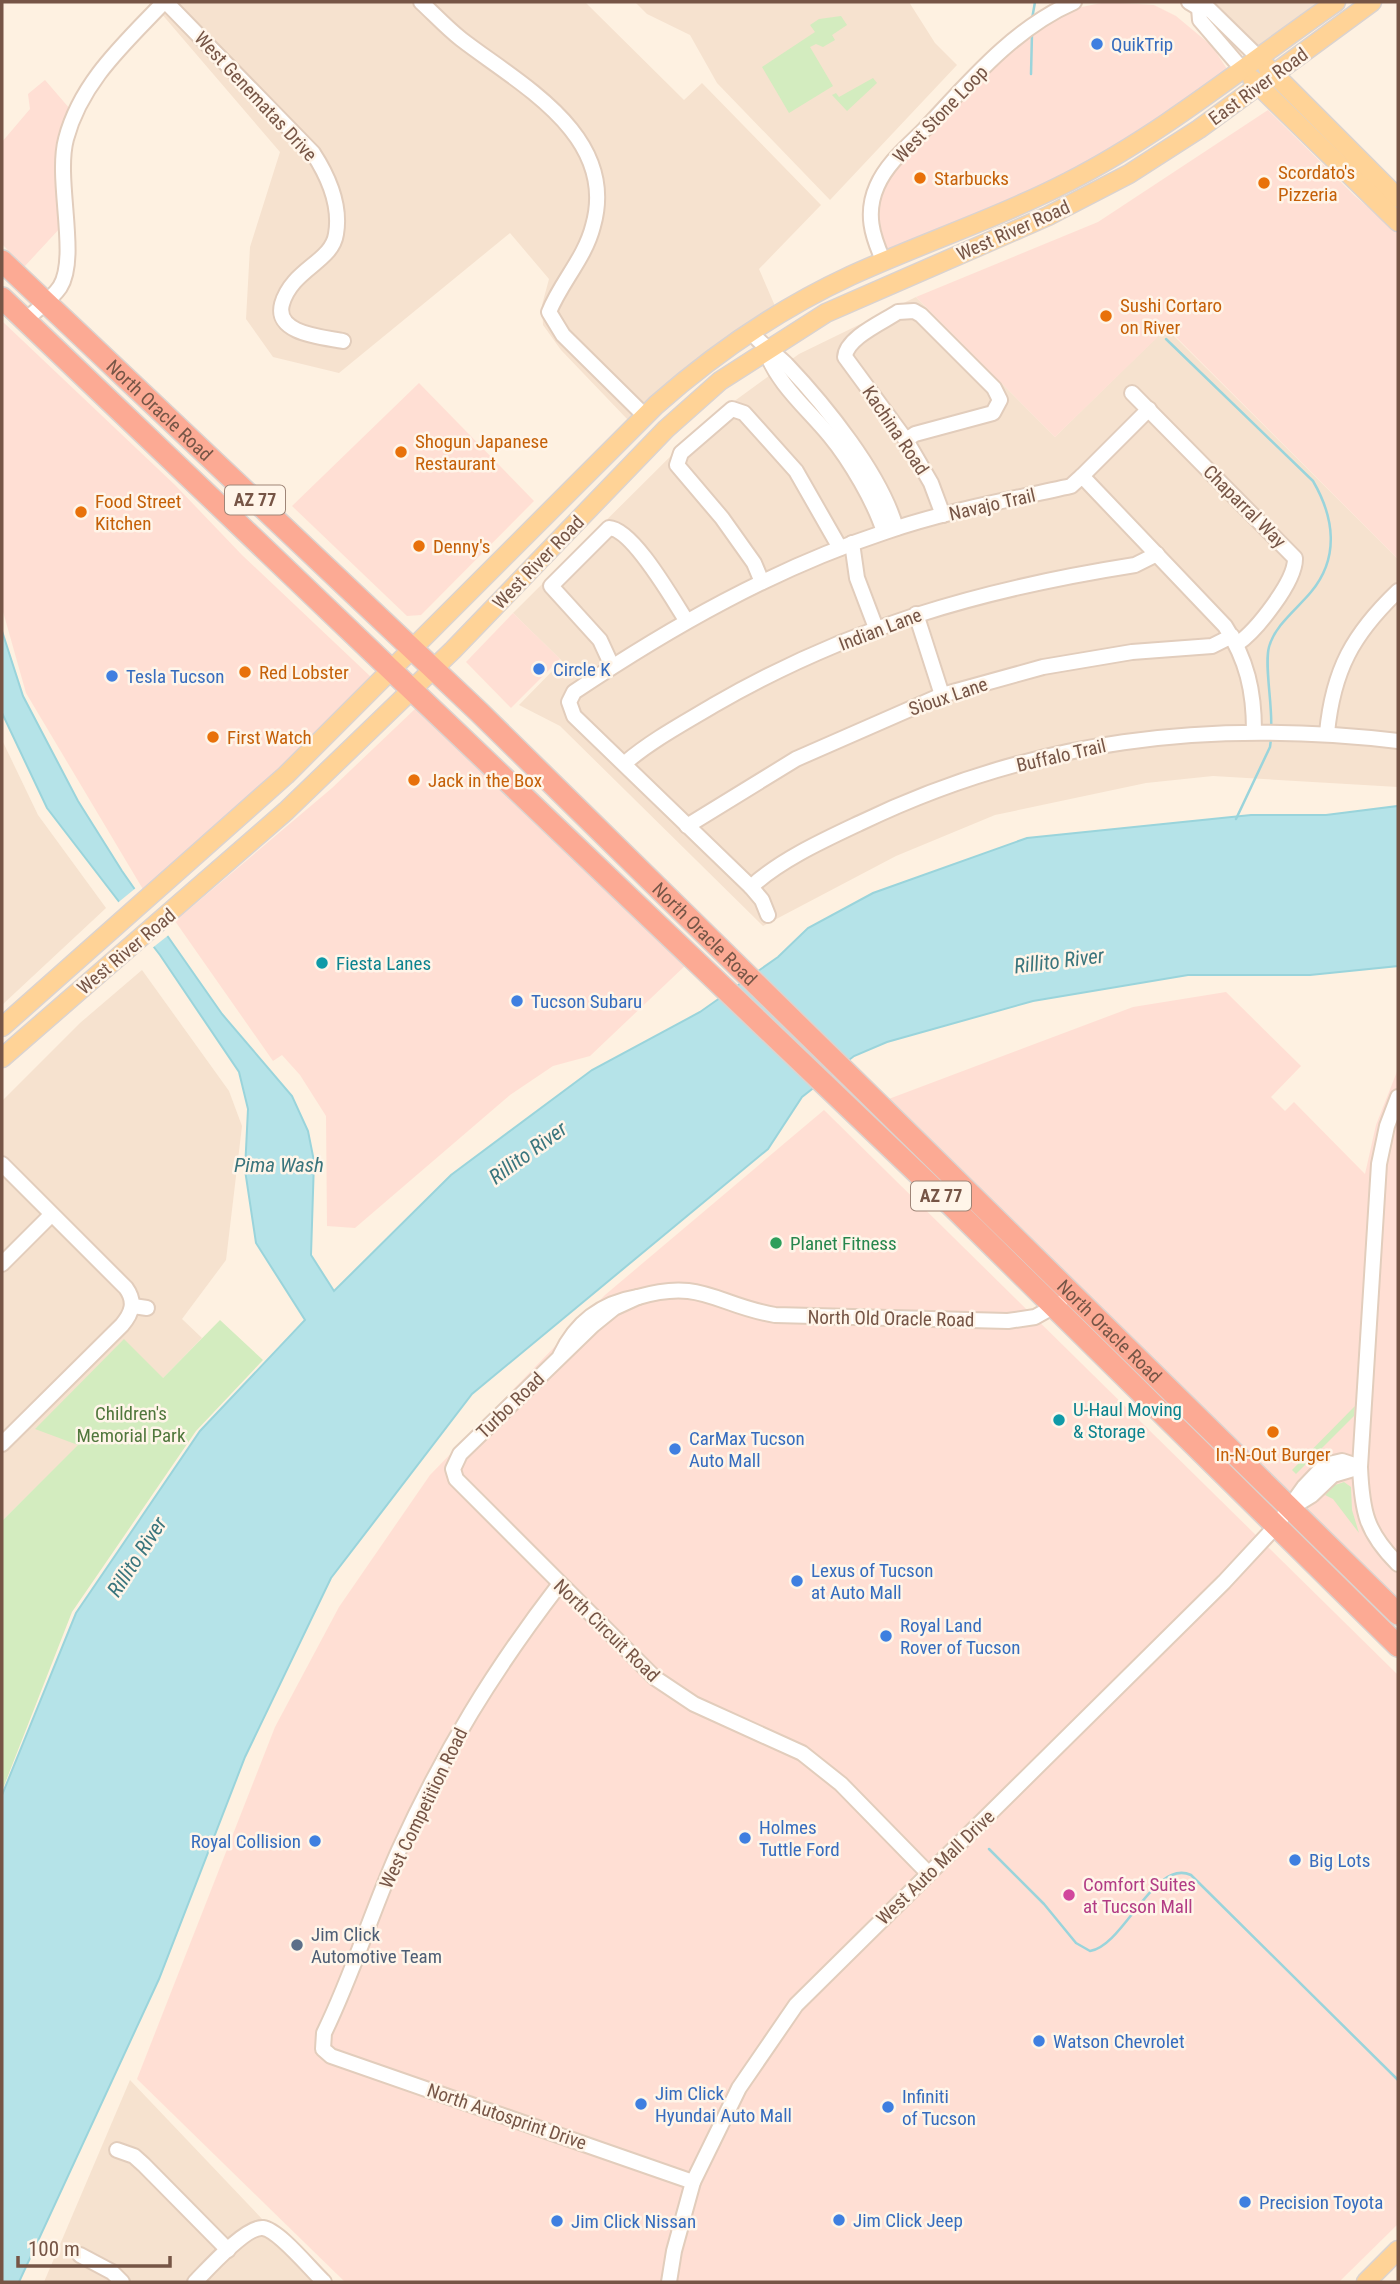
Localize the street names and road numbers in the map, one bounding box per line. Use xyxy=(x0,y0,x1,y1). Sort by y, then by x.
street label: West Genematas Drive xyxy=(190,27,322,166)
street label: East River Road xyxy=(1204,43,1312,130)
street label: West Stone Loop xyxy=(888,61,993,168)
street label: West River Road xyxy=(953,195,1073,266)
street label: North Oracle Road xyxy=(102,355,217,466)
street label: Kachina Road xyxy=(857,381,934,479)
street label: Chaparral Way xyxy=(1198,460,1291,553)
street label: Navajo Trail xyxy=(947,483,1038,526)
road number: AZ 77 xyxy=(225,486,285,514)
street label: West River Road xyxy=(488,511,589,614)
street label: Indian Lane xyxy=(836,603,925,656)
street label: Sioux Lane xyxy=(906,672,991,721)
street label: Buffalo Trail xyxy=(1014,734,1108,777)
street label: North Oracle Road xyxy=(647,878,762,990)
street label: West River Road xyxy=(72,904,180,999)
road number: AZ 77 xyxy=(911,1182,971,1210)
street label: North Oracle Road xyxy=(1052,1275,1166,1388)
street label: North Old Oracle Road xyxy=(807,1306,975,1331)
street label: Turbo Road xyxy=(472,1367,549,1443)
street label: North Circuit Road xyxy=(549,1574,664,1687)
street label: West Competition Road xyxy=(375,1724,472,1892)
street label: West Auto Mall Drive xyxy=(871,1805,999,1930)
street label: North Autosprint Drive xyxy=(424,2078,590,2155)

